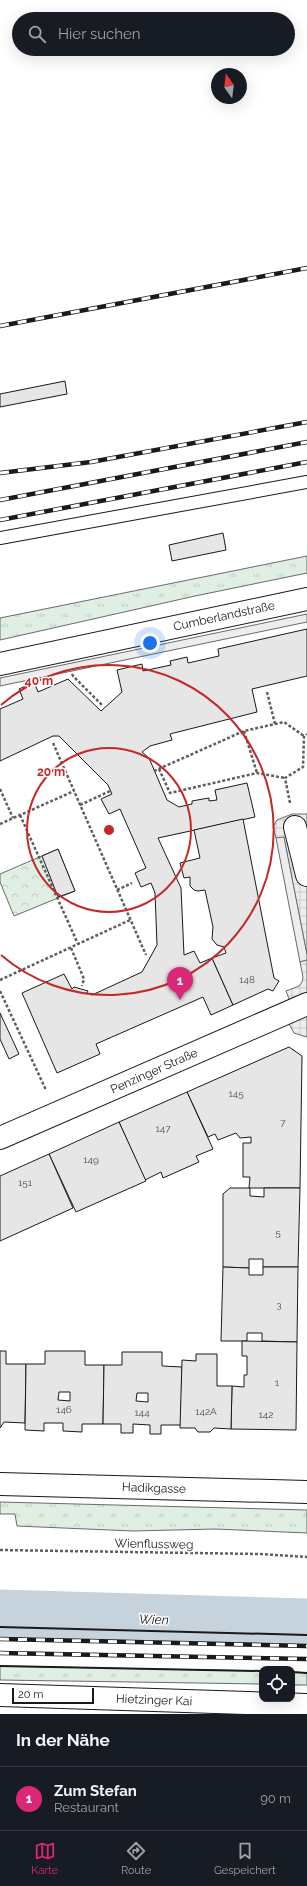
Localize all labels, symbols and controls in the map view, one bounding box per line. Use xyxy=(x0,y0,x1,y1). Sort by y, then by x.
search box xyxy=(12,12,295,56)
icon: search xyxy=(26,23,48,45)
text: Hier suchen xyxy=(58,25,141,43)
north arrow xyxy=(211,68,247,104)
street label: Cumberlandstraße xyxy=(172,598,276,634)
your location xyxy=(140,633,160,653)
text: 40 m xyxy=(25,674,53,688)
text: 20 m xyxy=(37,765,65,779)
centre of rings xyxy=(102,823,116,837)
pin: 1 xyxy=(167,967,193,1000)
house number: 148 xyxy=(239,974,255,985)
street label: Penzinger Straße xyxy=(108,1045,200,1097)
house number: 145 xyxy=(228,1088,244,1099)
house number: 7 xyxy=(280,1117,286,1128)
house number: 147 xyxy=(155,1123,171,1134)
house number: 149 xyxy=(83,1154,99,1165)
house number: 151 xyxy=(18,1177,33,1188)
house number: 5 xyxy=(275,1227,281,1238)
house number: 3 xyxy=(276,1299,282,1310)
house number: 1 xyxy=(275,1377,280,1388)
house number: 146 xyxy=(56,1404,72,1415)
house number: 142A xyxy=(195,1406,217,1417)
house number: 144 xyxy=(134,1407,150,1418)
house number: 142 xyxy=(259,1409,273,1420)
street label: Hadikgasse xyxy=(122,1480,186,1496)
street label: Wienflussweg xyxy=(115,1536,193,1552)
water label: Wien xyxy=(139,1611,169,1628)
map controls xyxy=(259,1666,295,1702)
button: locate xyxy=(259,1666,295,1702)
scale bar xyxy=(12,1686,94,1705)
text: 20 m xyxy=(18,1688,43,1701)
street label: Hietzinger Kai xyxy=(116,1692,192,1708)
text: In der Nähe xyxy=(16,1730,110,1750)
text: Zum Stefan xyxy=(54,1782,137,1800)
text: 1 xyxy=(26,1791,32,1806)
text: 90 m xyxy=(260,1791,291,1806)
text: Restaurant xyxy=(54,1800,119,1815)
tab: Karte xyxy=(31,1840,58,1877)
tab: Route xyxy=(121,1840,151,1877)
tab: Gespeichert xyxy=(214,1840,276,1877)

